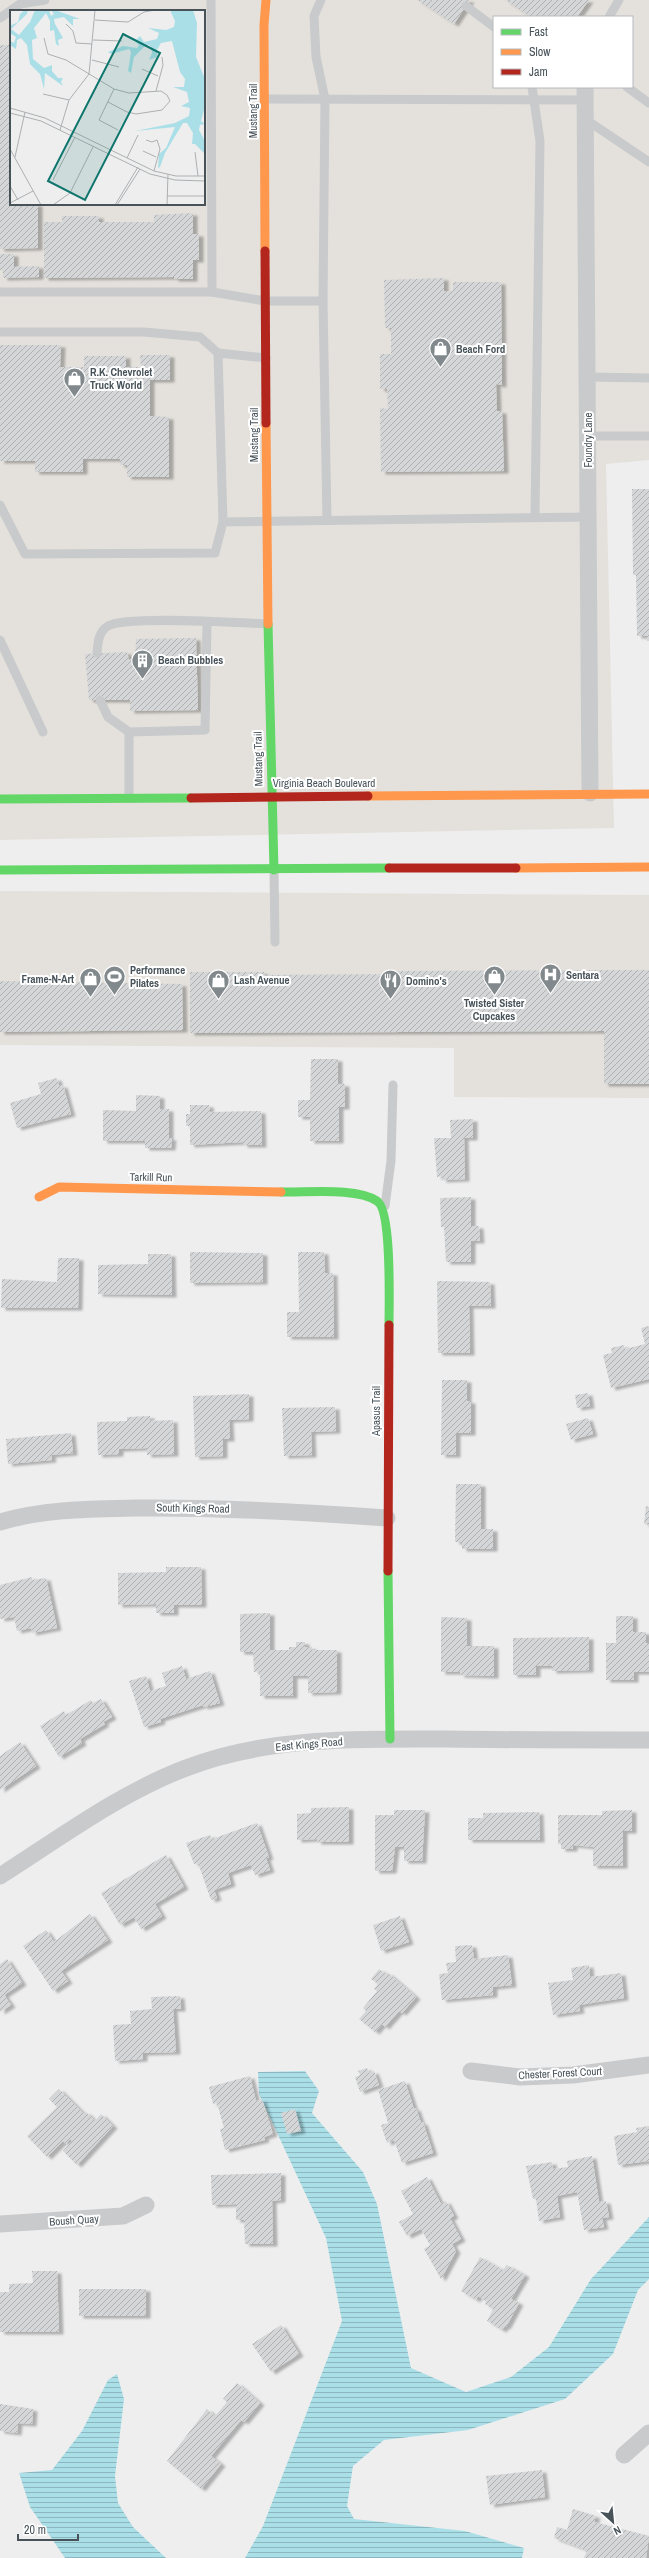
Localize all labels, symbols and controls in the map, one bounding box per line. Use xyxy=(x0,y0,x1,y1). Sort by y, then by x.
inset map xyxy=(10,10,205,205)
legend xyxy=(493,16,633,88)
text: Fast xyxy=(529,24,548,40)
text: Slow xyxy=(529,44,551,60)
text: Jam xyxy=(529,64,548,80)
street label: Mustang Trail xyxy=(246,84,260,138)
shop icon: Beach Ford xyxy=(428,336,454,369)
place label: Beach Ford xyxy=(456,342,505,356)
shop icon: R.K. Chevrolet Truck World xyxy=(62,365,88,398)
place label: R.K. Chevrolet Truck World xyxy=(90,365,152,392)
street label: Mustang Trail xyxy=(247,408,261,462)
street label: Foundry Lane xyxy=(581,412,595,468)
building icon: Beach Bubbles xyxy=(129,647,155,680)
place label: Beach Bubbles xyxy=(158,653,223,667)
street label: Mustang Trail xyxy=(251,732,265,786)
street label: Virginia Beach Boulevard xyxy=(273,776,375,790)
hospital icon: Sentara xyxy=(537,962,563,995)
sports icon: Performance Pilates xyxy=(101,963,127,996)
place label: Performance Pilates xyxy=(130,963,185,990)
shop icon: Twisted Sister Cupcakes xyxy=(481,964,507,997)
shop icon: Frame-N-Art xyxy=(77,966,103,999)
shop icon: Lash Avenue xyxy=(205,967,231,1000)
restaurant icon: Domino's xyxy=(378,968,404,1001)
place label: Sentara xyxy=(566,968,599,982)
place label: Frame-N-Art xyxy=(21,972,74,986)
place label: Lash Avenue xyxy=(234,973,289,987)
place label: Domino's xyxy=(406,974,447,988)
place label: Twisted Sister Cupcakes xyxy=(464,996,525,1023)
street label: Tarkill Run xyxy=(129,1170,173,1184)
street label: Apasus Trail xyxy=(369,1386,383,1437)
street label: South Kings Road xyxy=(156,1500,230,1516)
street label: East Kings Road xyxy=(275,1734,343,1754)
street label: Chester Forest Court xyxy=(518,2064,603,2082)
street label: Boush Quay xyxy=(49,2211,100,2229)
north arrow xyxy=(593,2502,633,2542)
scale bar xyxy=(18,2516,78,2542)
text: 20 m xyxy=(24,2522,46,2538)
text: N xyxy=(611,2523,624,2539)

